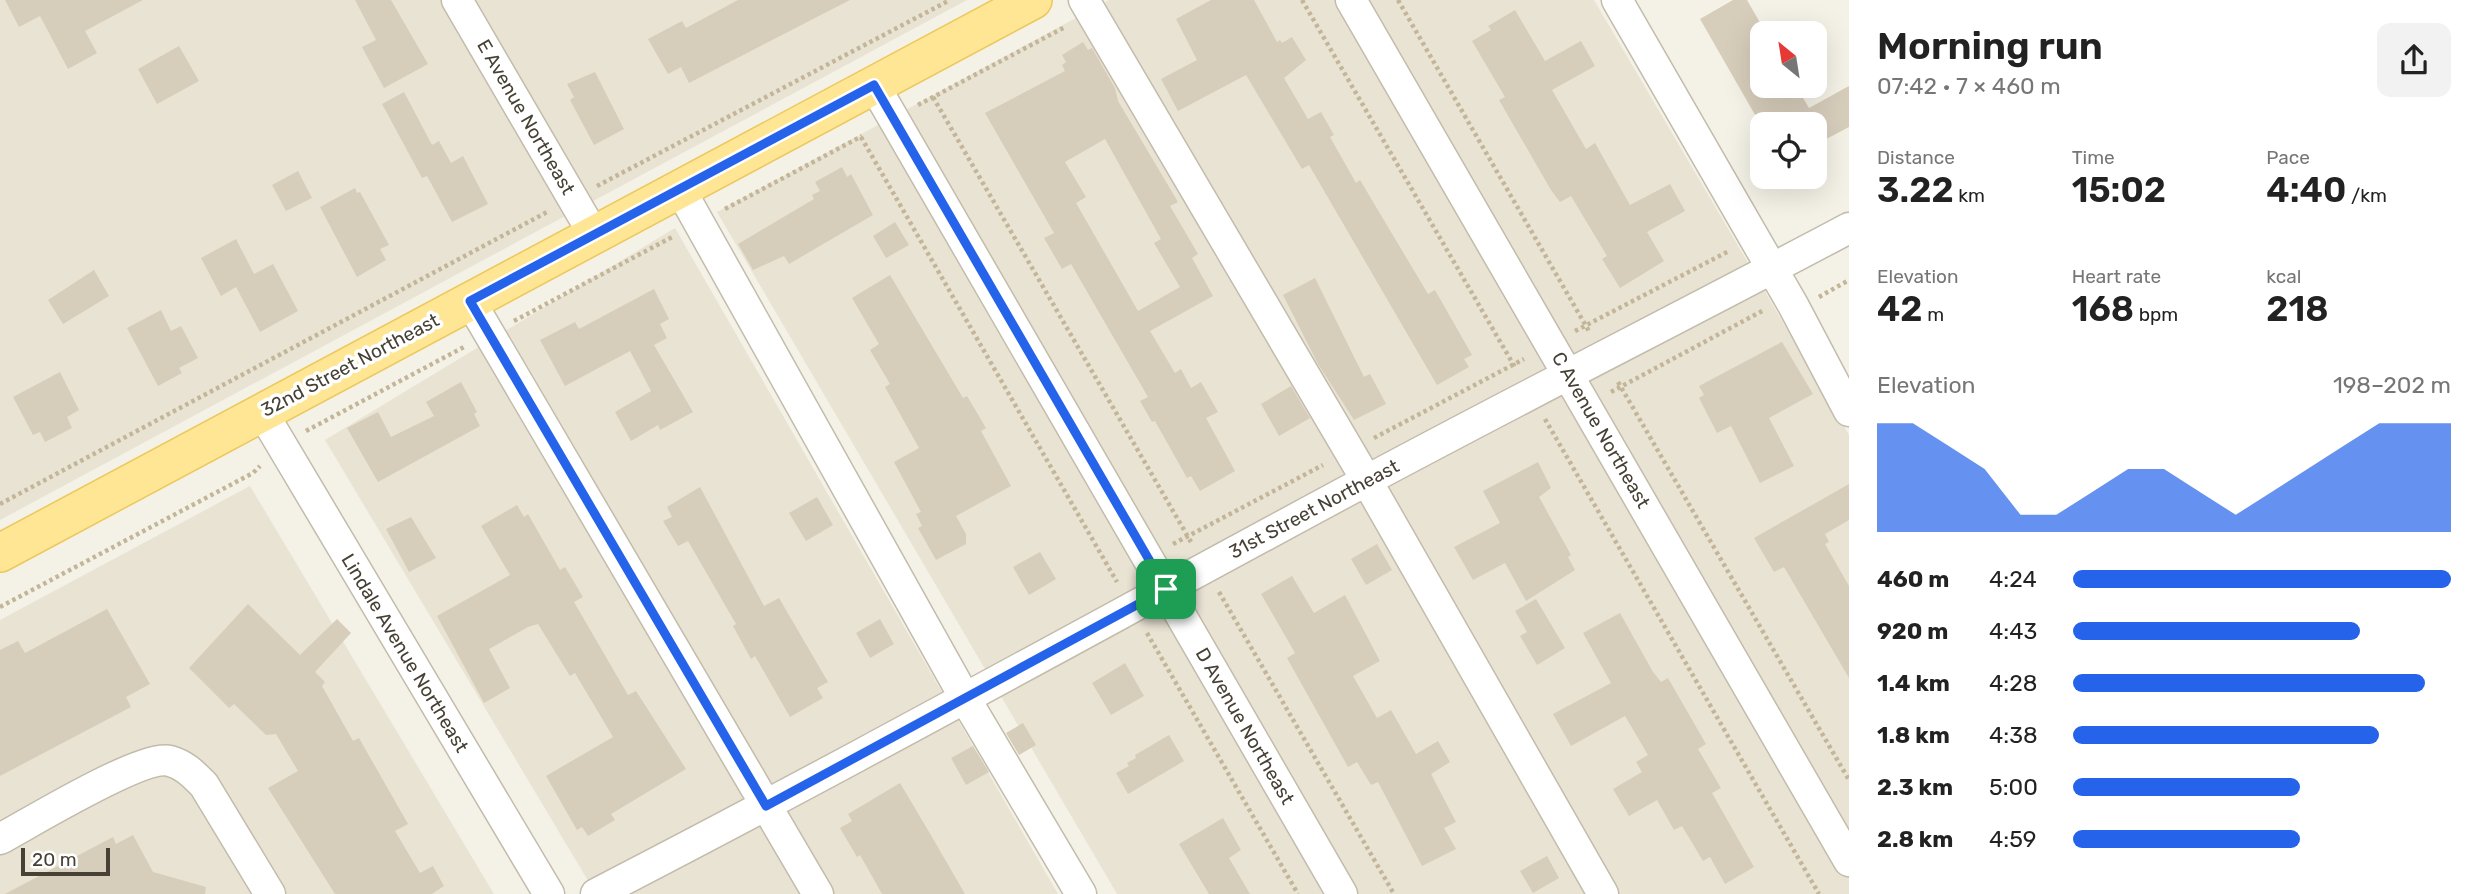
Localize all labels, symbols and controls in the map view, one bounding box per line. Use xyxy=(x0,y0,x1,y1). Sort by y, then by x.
north arrow xyxy=(1750,21,1827,98)
map controls xyxy=(1750,21,1827,189)
text: Morning run xyxy=(1877,23,2103,69)
button: share xyxy=(2377,23,2451,97)
street label: E Avenue Northeast xyxy=(472,35,580,199)
text: 07:42 · 7 × 460 m xyxy=(1877,72,2061,100)
button: locate xyxy=(1750,112,1827,189)
text: Distance xyxy=(1877,146,1955,169)
text: Time xyxy=(2072,146,2115,169)
text: Pace xyxy=(2266,146,2310,169)
text: 3.22 xyxy=(1877,169,1954,211)
text: 15:02 xyxy=(2072,169,2166,211)
text: 4:40 xyxy=(2266,169,2346,211)
text: km xyxy=(1954,184,1985,207)
text: /km xyxy=(2346,184,2387,207)
text: Elevation xyxy=(1877,265,1958,288)
text: Heart rate xyxy=(2072,265,2161,288)
text: kcal xyxy=(2266,265,2301,288)
text: 42 xyxy=(1877,288,1923,330)
text: 168 xyxy=(2072,288,2134,330)
text: 218 xyxy=(2266,288,2329,330)
text: m xyxy=(1923,303,1944,326)
text: bpm xyxy=(2134,303,2178,326)
street label: 32nd Street Northeast xyxy=(257,308,443,422)
street label: C Avenue Northeast xyxy=(1547,348,1655,513)
text: Elevation xyxy=(1877,371,1976,399)
text: 198–202 m xyxy=(2333,371,2451,399)
street label: 31st Street Northeast xyxy=(1225,454,1403,564)
street label: Lindale Avenue Northeast xyxy=(336,549,474,757)
pin xyxy=(1136,559,1196,619)
text: 460 m xyxy=(1877,565,1949,593)
text: 4:24 xyxy=(1989,565,2037,593)
icon: arrive xyxy=(1147,570,1185,608)
text: 920 m xyxy=(1877,617,1948,645)
text: 4:43 xyxy=(1989,617,2037,645)
street label: D Avenue Northeast xyxy=(1191,644,1299,809)
text: 1.4 km xyxy=(1877,669,1950,697)
text: 4:28 xyxy=(1989,669,2037,697)
text: 1.8 km xyxy=(1877,721,1950,749)
text: 4:38 xyxy=(1989,721,2038,749)
text: 2.3 km xyxy=(1877,773,1953,801)
text: 5:00 xyxy=(1989,773,2038,801)
text: 2.8 km xyxy=(1877,825,1953,853)
text: 4:59 xyxy=(1989,825,2036,853)
scale bar xyxy=(21,845,110,877)
text: 20 m xyxy=(32,848,77,871)

